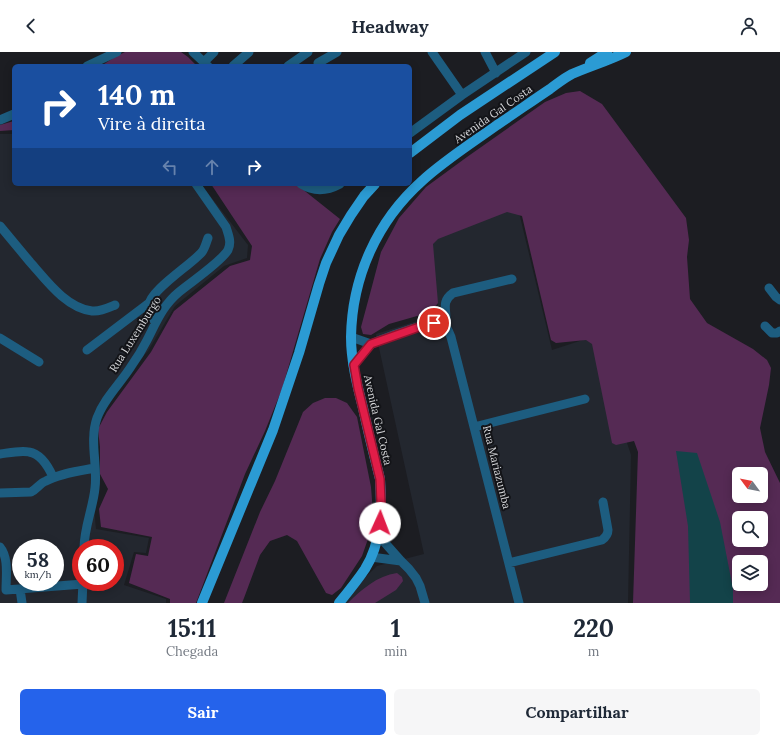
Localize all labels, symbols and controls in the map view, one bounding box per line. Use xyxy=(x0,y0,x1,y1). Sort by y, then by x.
icon: back xyxy=(20,15,42,37)
text: Headway xyxy=(351,15,429,38)
icon: person xyxy=(738,15,760,37)
text: 140 m xyxy=(98,77,176,113)
icon: right xyxy=(32,80,84,132)
street label: Avenida Gal Costa xyxy=(450,82,535,147)
text: Vire à direita xyxy=(98,112,206,135)
icon: left xyxy=(159,156,181,178)
icon: ahead xyxy=(201,156,223,178)
icon: right xyxy=(243,156,265,178)
street label: Rua Luxemburgo xyxy=(106,294,164,374)
pin xyxy=(417,306,451,340)
icon: arrive xyxy=(423,312,445,334)
street label: Avenida Gal Costa xyxy=(361,373,395,467)
street label: Rua Mariazumba xyxy=(480,424,514,510)
north arrow xyxy=(732,467,768,503)
map controls xyxy=(732,467,768,591)
position arrow xyxy=(359,502,401,544)
button: search xyxy=(732,511,768,547)
speed limit sign: 60 xyxy=(72,539,124,591)
text: 58 xyxy=(27,547,49,572)
button: layers xyxy=(732,555,768,591)
text: km/h xyxy=(24,568,52,581)
text: 15:11 xyxy=(168,613,216,644)
text: 1 xyxy=(391,613,401,644)
text: 220 xyxy=(573,613,614,644)
text: Chegada xyxy=(166,643,218,660)
text: min xyxy=(384,643,407,660)
text: m xyxy=(588,643,599,660)
button: Sair xyxy=(20,689,386,735)
button: Compartilhar xyxy=(394,689,760,735)

